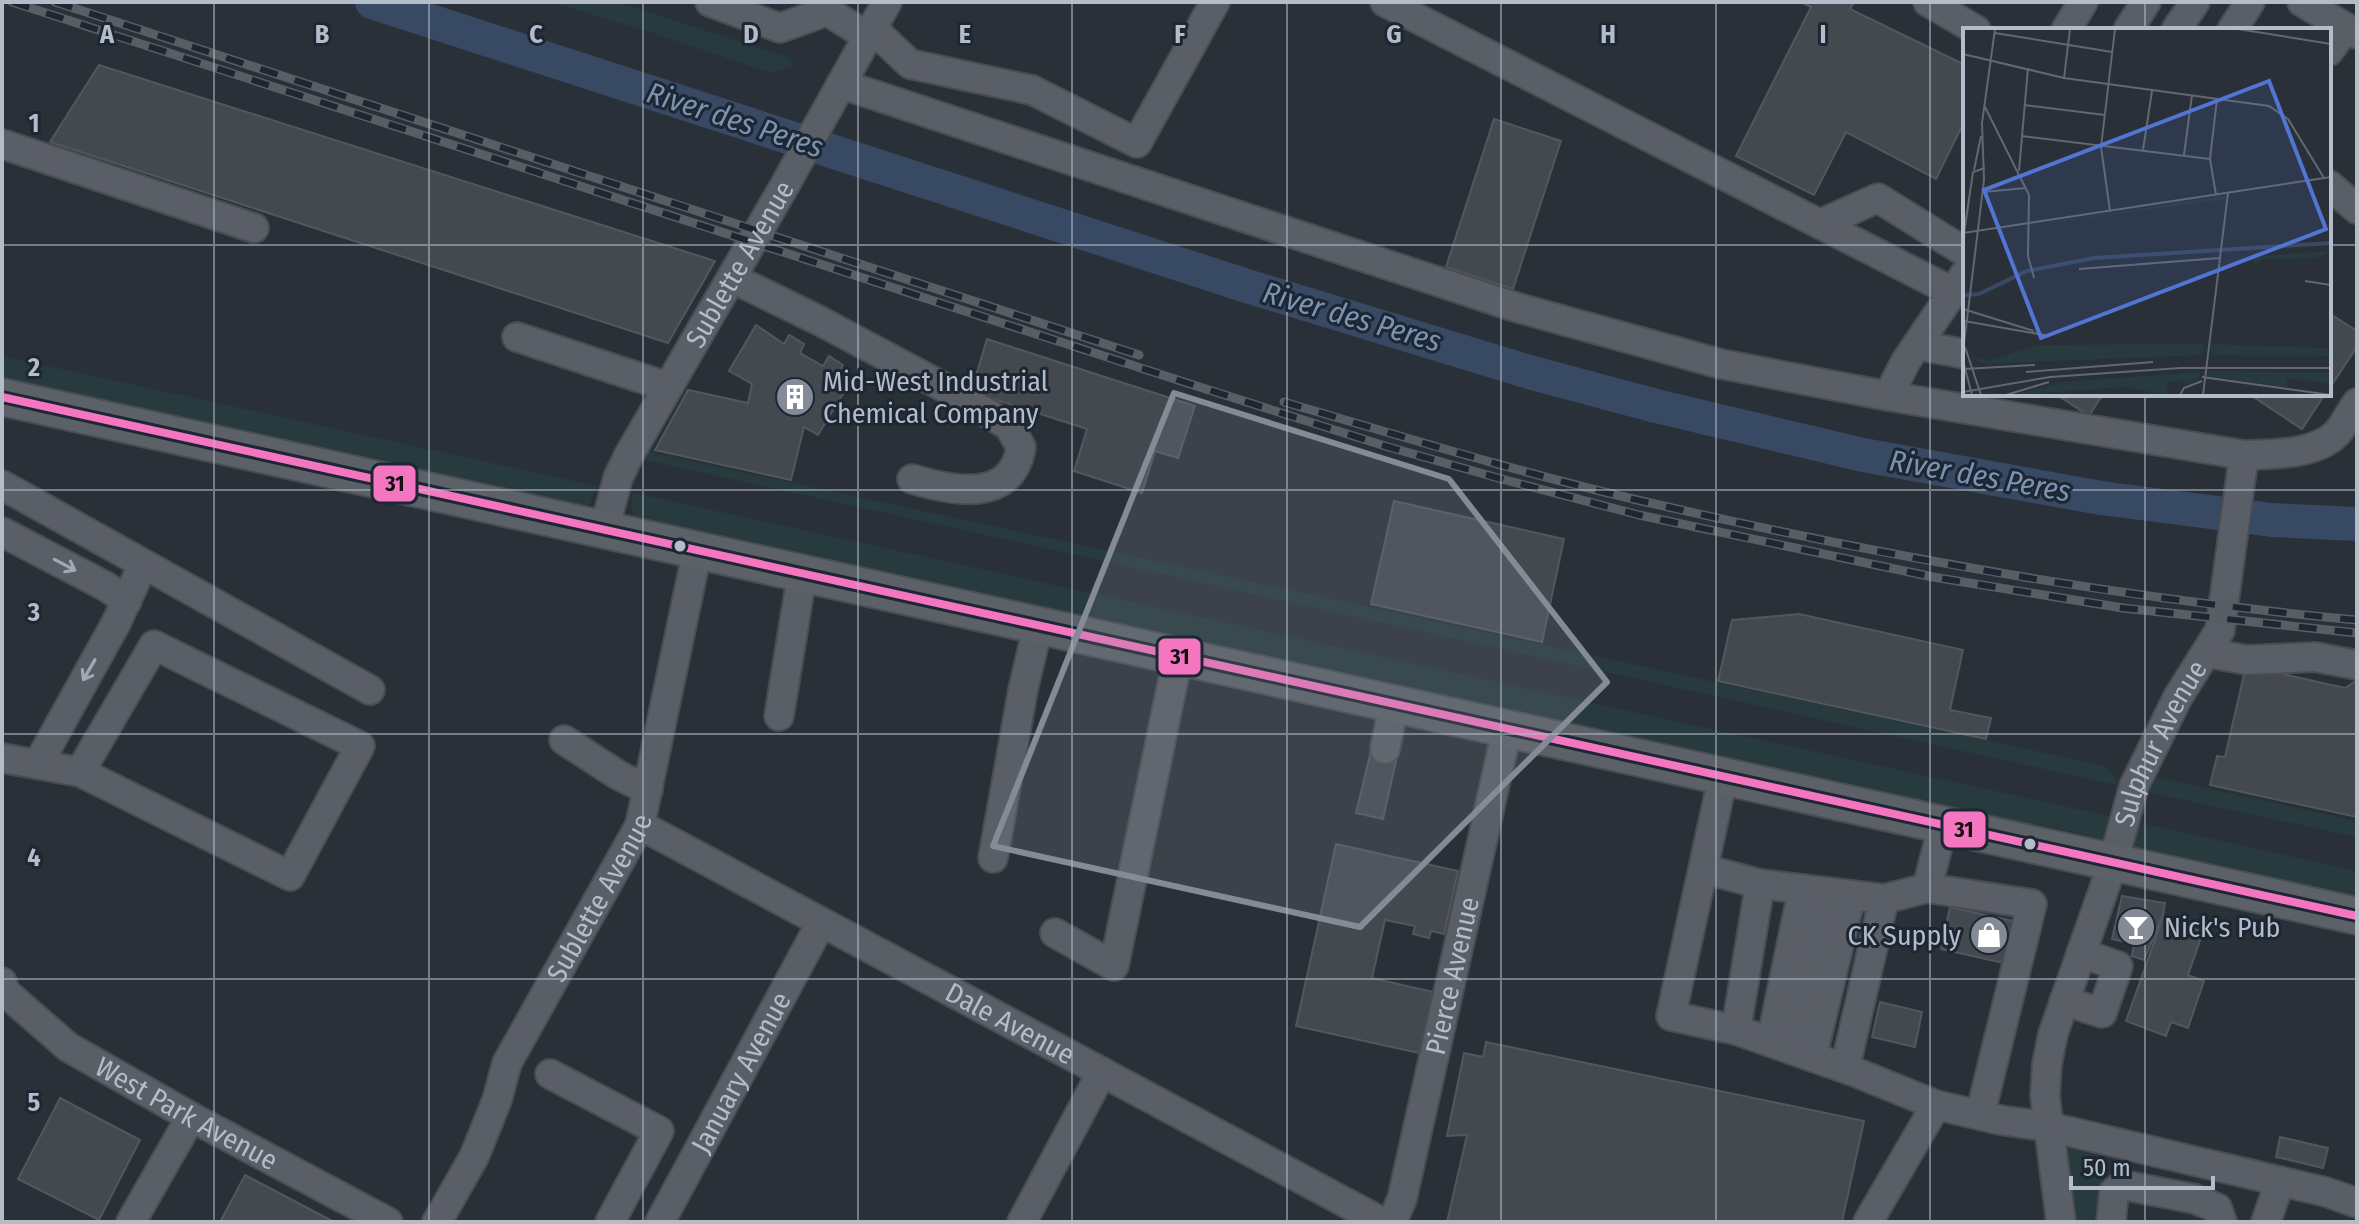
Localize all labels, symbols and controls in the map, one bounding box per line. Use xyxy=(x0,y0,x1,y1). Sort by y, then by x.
text: A xyxy=(99,19,115,50)
text: B xyxy=(315,19,330,50)
text: C xyxy=(529,19,543,50)
text: D xyxy=(743,19,759,50)
text: E xyxy=(959,19,971,50)
text: F xyxy=(1174,19,1186,50)
text: G xyxy=(1386,19,1402,50)
text: H xyxy=(1600,19,1616,50)
text: I xyxy=(1820,19,1827,50)
inset map xyxy=(1963,28,2331,396)
water label: River des Peres xyxy=(642,75,828,166)
text: 1 xyxy=(29,108,40,139)
street label: Sublette Avenue xyxy=(679,175,801,353)
water label: River des Peres xyxy=(1259,274,1445,360)
text: 2 xyxy=(27,352,40,383)
place label: Mid-West Industrial Chemical Company xyxy=(823,365,1048,430)
building icon: Mid-West Industrial Chemical Company xyxy=(774,376,816,418)
water label: River des Peres xyxy=(1887,442,2074,510)
line badge: 31 xyxy=(372,464,417,503)
text: 31 xyxy=(384,470,405,497)
unlabelled marker xyxy=(672,538,688,554)
one-way arrow xyxy=(53,558,77,574)
text: 3 xyxy=(27,597,40,628)
line badge: 31 xyxy=(1157,637,1202,676)
text: 31 xyxy=(1169,643,1190,670)
street label: Sulphur Avenue xyxy=(2108,654,2214,830)
one-way arrow xyxy=(81,658,97,681)
line badge: 31 xyxy=(1942,810,1987,849)
street label: Sublette Avenue xyxy=(540,812,659,988)
text: 31 xyxy=(1953,816,1974,843)
unlabelled marker xyxy=(2022,836,2038,852)
text: 4 xyxy=(27,842,41,873)
street label: Pierce Avenue xyxy=(1419,894,1486,1058)
bar icon: Nick's Pub xyxy=(2115,906,2157,948)
place label: Nick's Pub xyxy=(2164,911,2281,944)
shop icon: CK Supply xyxy=(1968,914,2010,956)
place label: CK Supply xyxy=(1847,919,1962,952)
street label: Dale Avenue xyxy=(940,976,1080,1071)
street label: January Avenue xyxy=(684,987,798,1159)
street label: West Park Avenue xyxy=(90,1050,283,1177)
text: 5 xyxy=(28,1087,41,1118)
scale bar xyxy=(2071,1140,2213,1190)
text: 50 m xyxy=(2083,1154,2131,1182)

